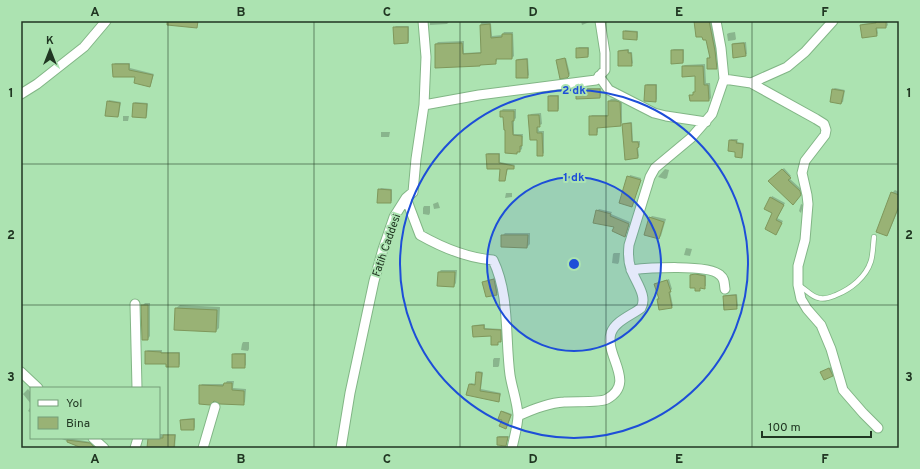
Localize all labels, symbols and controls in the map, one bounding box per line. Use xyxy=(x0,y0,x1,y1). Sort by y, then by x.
text: A xyxy=(90,5,100,21)
text: B xyxy=(237,5,246,21)
text: C xyxy=(383,5,391,21)
text: D xyxy=(528,5,538,21)
text: E xyxy=(675,5,683,21)
text: F xyxy=(821,5,829,21)
north arrow xyxy=(30,30,70,70)
text: K xyxy=(46,34,54,48)
text: 2 dk xyxy=(562,83,586,99)
text: 1 xyxy=(8,86,14,102)
text: 1 xyxy=(906,86,912,102)
text: 1 dk xyxy=(563,170,585,186)
street label: Fatih Caddesi xyxy=(370,212,404,279)
text: 2 xyxy=(7,228,15,244)
text: 2 xyxy=(905,228,913,244)
centre of rings xyxy=(567,257,581,271)
text: 3 xyxy=(7,370,15,386)
text: 3 xyxy=(905,370,913,386)
legend xyxy=(30,387,160,439)
text: Yol xyxy=(66,396,82,412)
scale bar xyxy=(762,413,871,439)
text: Bina xyxy=(66,416,90,432)
text: 100 m xyxy=(768,420,801,436)
text: A xyxy=(90,452,100,468)
text: B xyxy=(237,452,246,468)
text: C xyxy=(383,452,391,468)
text: D xyxy=(528,452,538,468)
text: E xyxy=(675,452,683,468)
text: F xyxy=(821,452,829,468)

